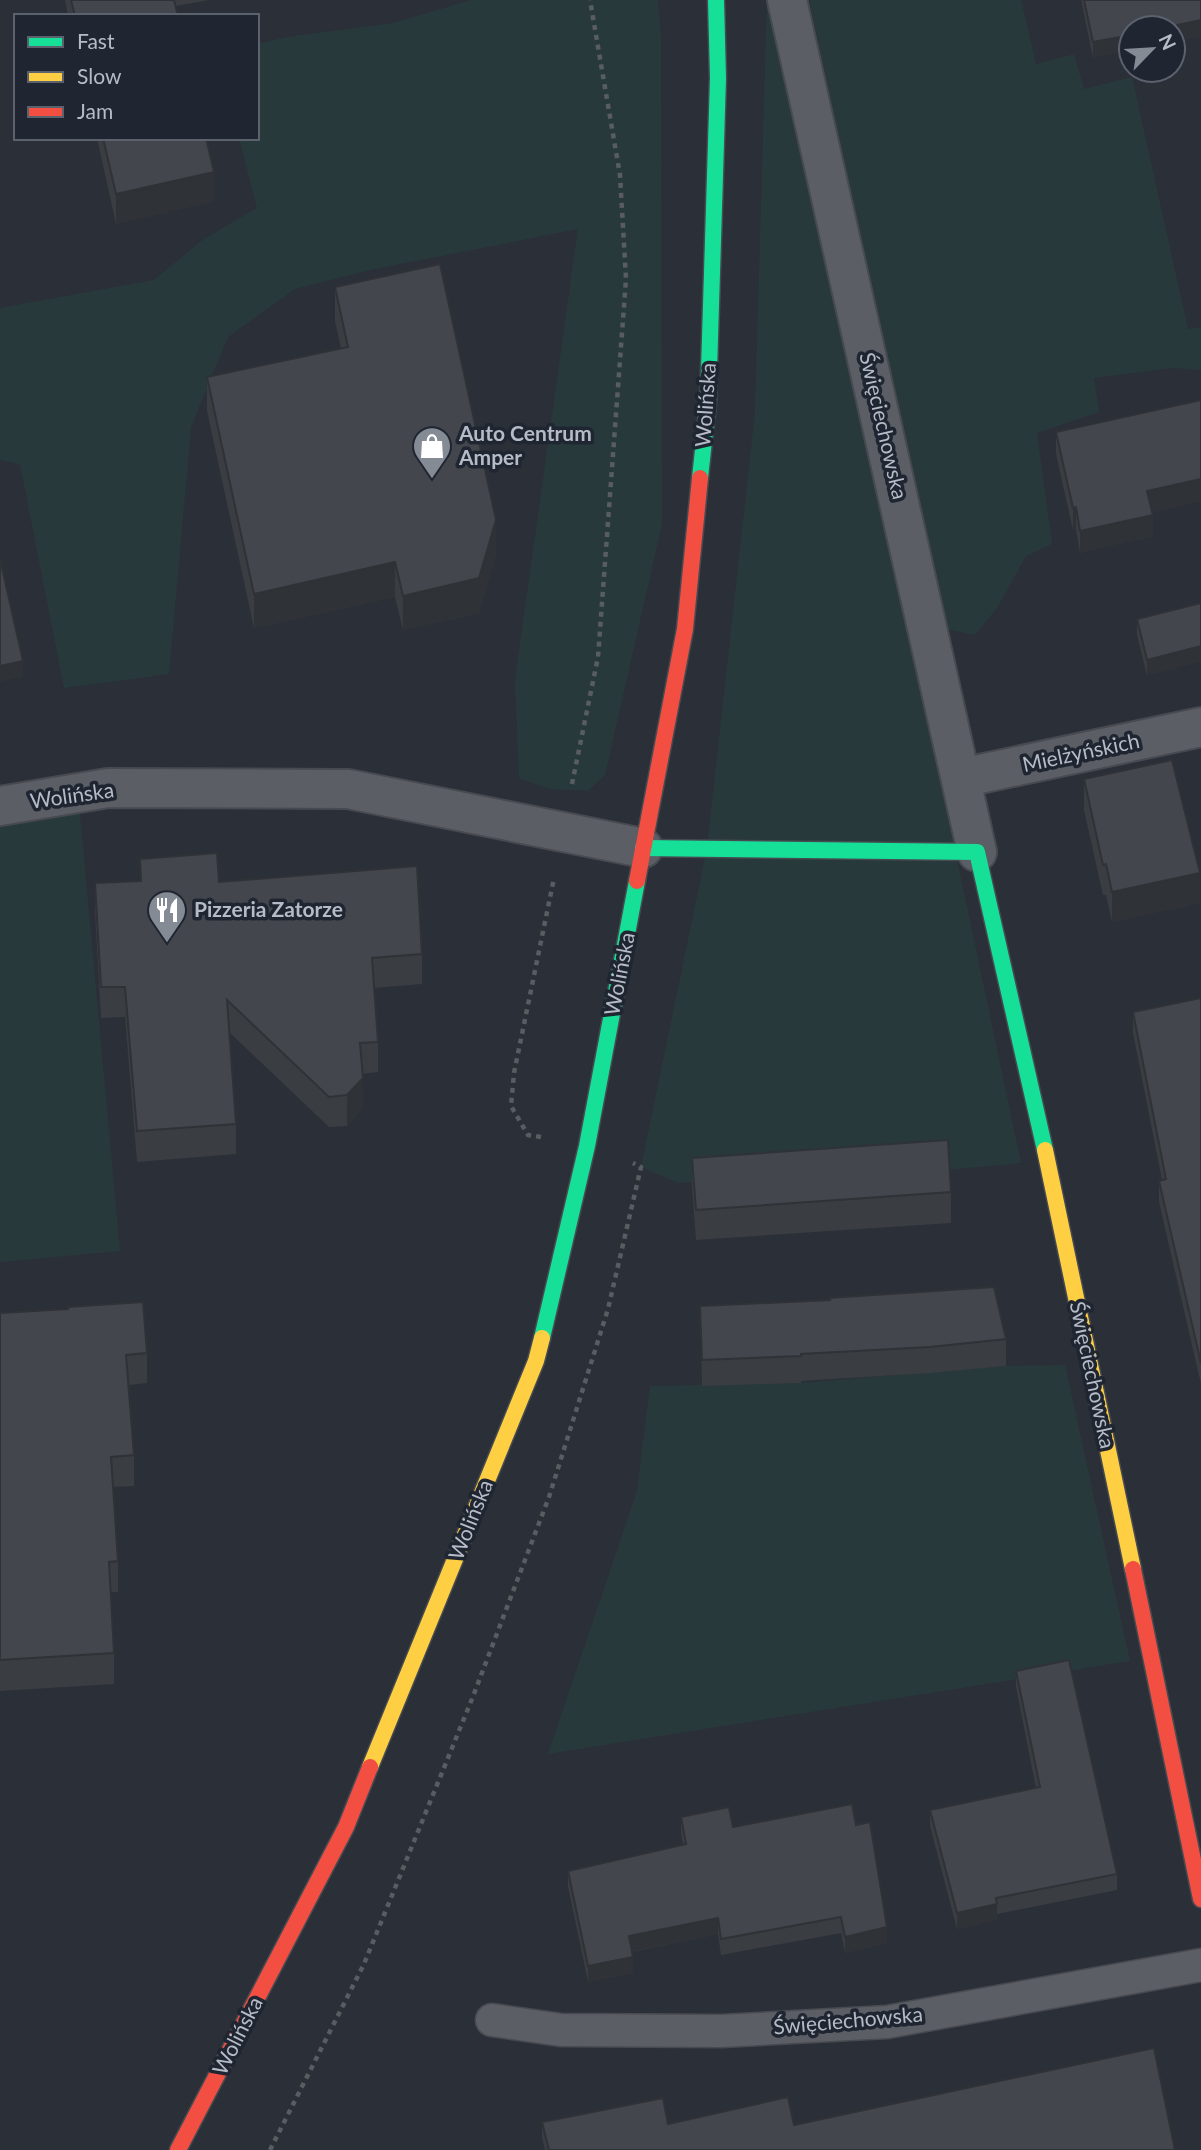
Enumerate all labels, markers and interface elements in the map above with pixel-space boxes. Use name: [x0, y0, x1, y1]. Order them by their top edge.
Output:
legend: [14, 14, 259, 140]
north arrow: [1117, 14, 1187, 84]
text: Fast: [77, 28, 115, 53]
text: N: [1154, 30, 1181, 53]
text: Slow: [77, 63, 122, 88]
text: Jam: [77, 98, 113, 123]
street label: Święciechowska: [855, 350, 914, 502]
street label: Wolińska: [689, 362, 720, 448]
place label: Auto Centrum Amper: [458, 420, 592, 469]
shop icon: Auto Centrum Amper: [411, 425, 453, 480]
street label: Mielżyńskich: [1020, 727, 1141, 776]
street label: Wolińska: [28, 776, 115, 813]
restaurant icon: Pizzeria Zatorze: [146, 889, 188, 944]
place label: Pizzeria Zatorze: [194, 896, 343, 921]
street label: Wolińska: [598, 930, 639, 1018]
street label: Święciechowska: [1066, 1299, 1121, 1451]
street label: Wolińska: [442, 1476, 497, 1563]
street label: Wolińska: [206, 1992, 267, 2079]
street label: Święciechowska: [772, 2001, 924, 2038]

